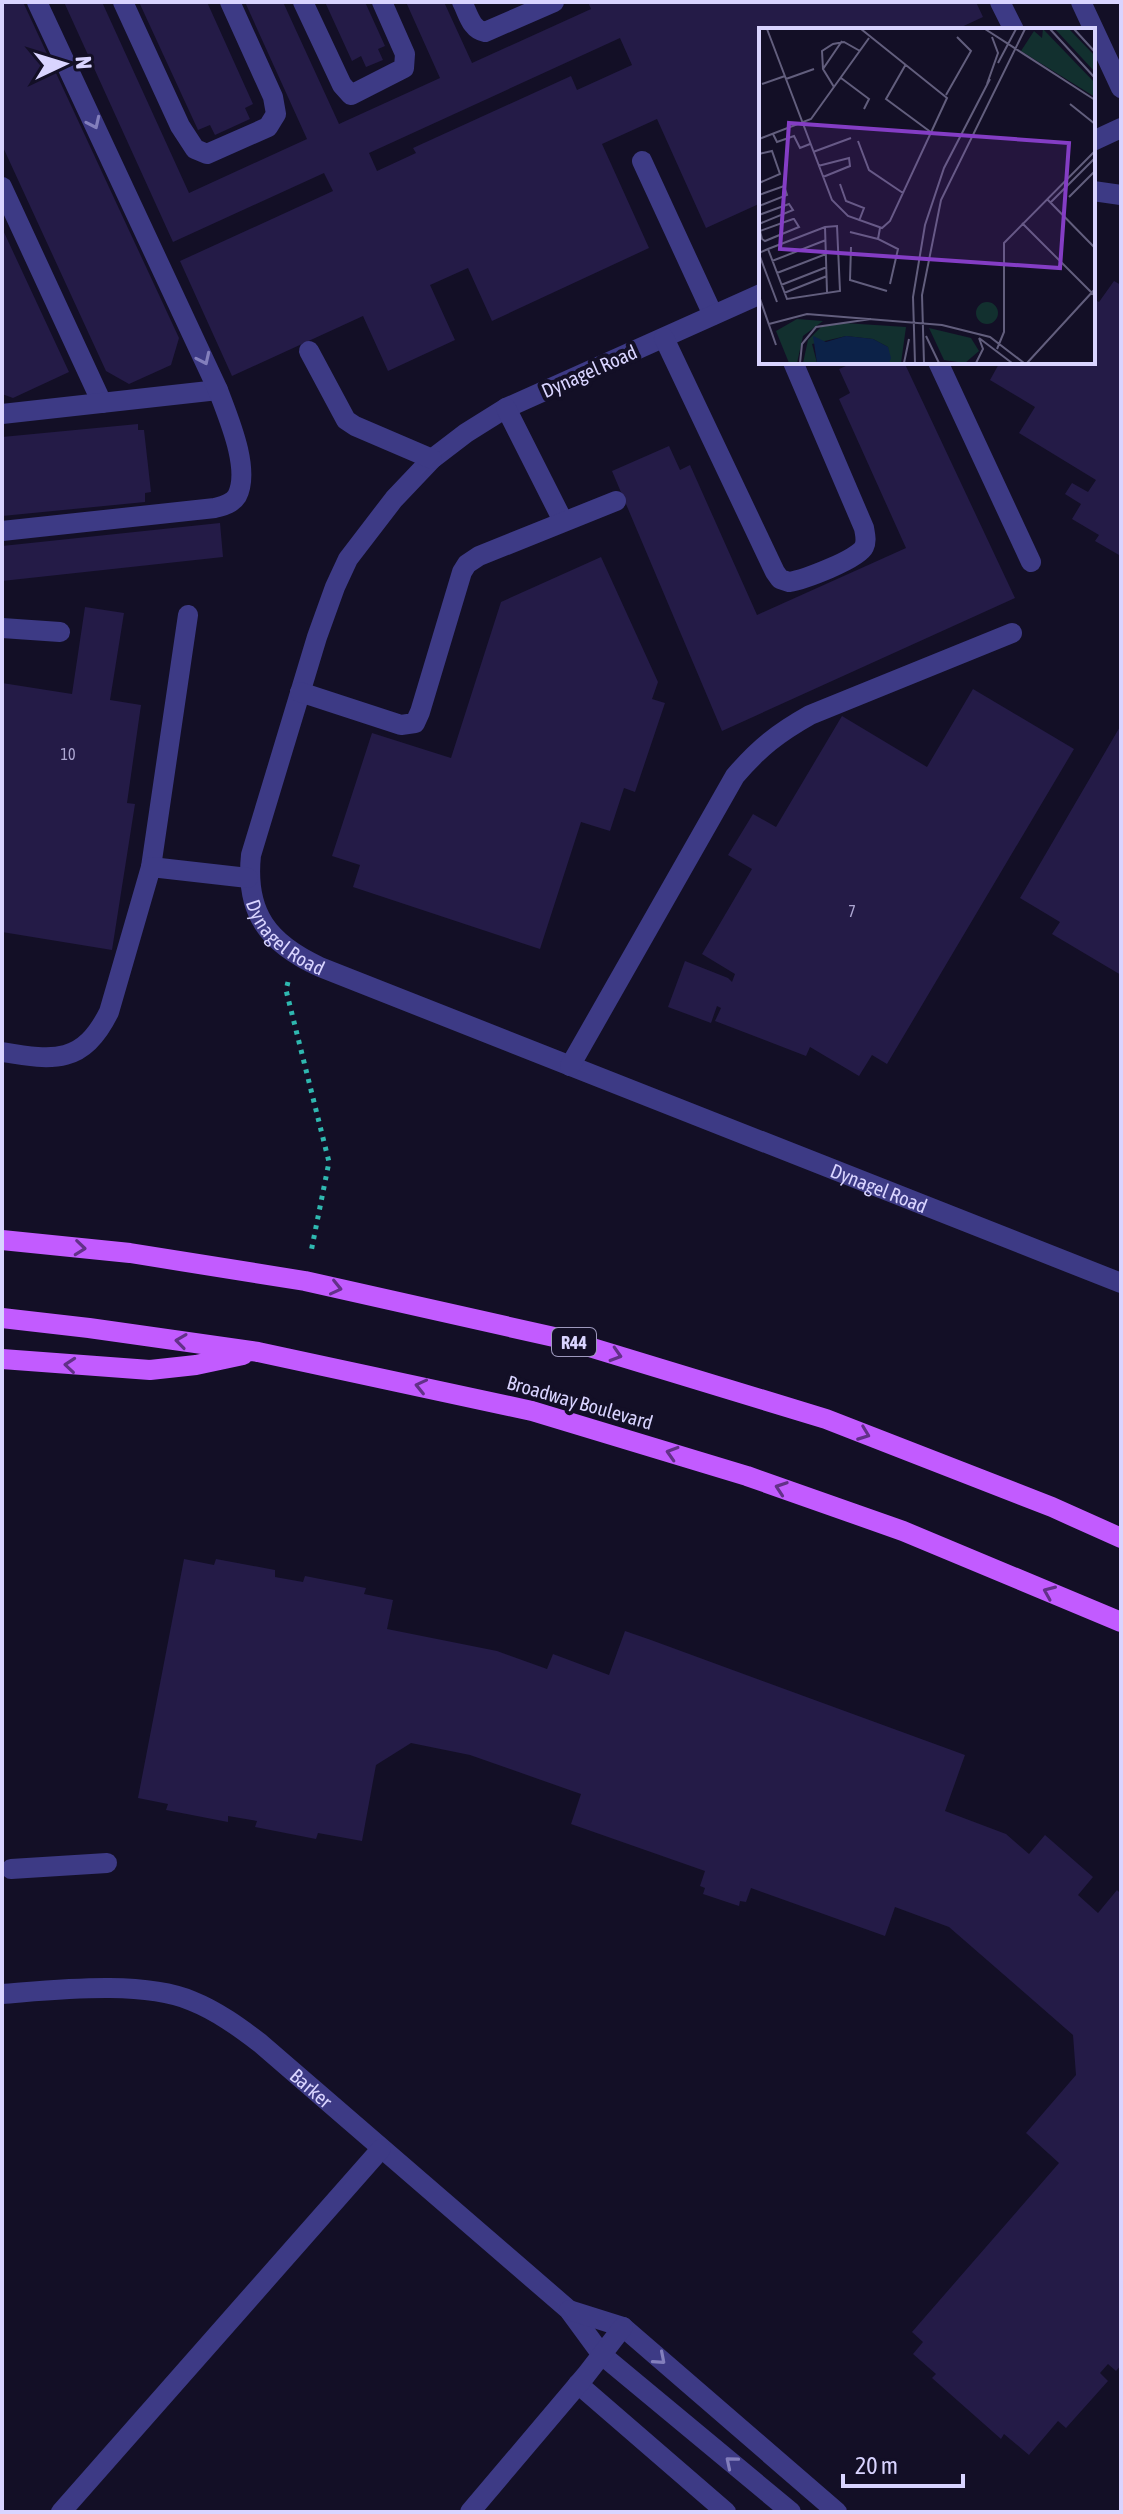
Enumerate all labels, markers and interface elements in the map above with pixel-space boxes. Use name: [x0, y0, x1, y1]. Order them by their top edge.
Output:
north arrow: [24, 24, 104, 104]
inset map: [759, 28, 1095, 364]
text: N: [71, 55, 97, 70]
one-way arrow: [84, 115, 100, 130]
street label: Dynagel Road: [538, 340, 640, 402]
one-way arrow: [194, 351, 210, 365]
house number: 10: [60, 745, 76, 763]
street label: Dynagel Road: [242, 896, 328, 979]
house number: 7: [848, 902, 856, 920]
street label: Dynagel Road: [827, 1158, 931, 1217]
one-way arrow: [74, 1239, 87, 1256]
one-way arrow: [329, 1279, 343, 1296]
road number: R44: [552, 1328, 596, 1356]
one-way arrow: [174, 1333, 188, 1350]
one-way arrow: [609, 1346, 623, 1362]
one-way arrow: [63, 1357, 76, 1374]
street label: Broadway Boulevard: [504, 1370, 656, 1434]
one-way arrow: [415, 1378, 429, 1395]
one-way arrow: [856, 1424, 870, 1441]
one-way arrow: [666, 1446, 680, 1462]
one-way arrow: [774, 1481, 788, 1497]
one-way arrow: [1043, 1585, 1057, 1601]
street label: Barker: [286, 2063, 338, 2113]
one-way arrow: [651, 2349, 666, 2363]
scale bar: [843, 2438, 963, 2488]
text: 20 m: [855, 2452, 898, 2479]
one-way arrow: [725, 2457, 740, 2472]

